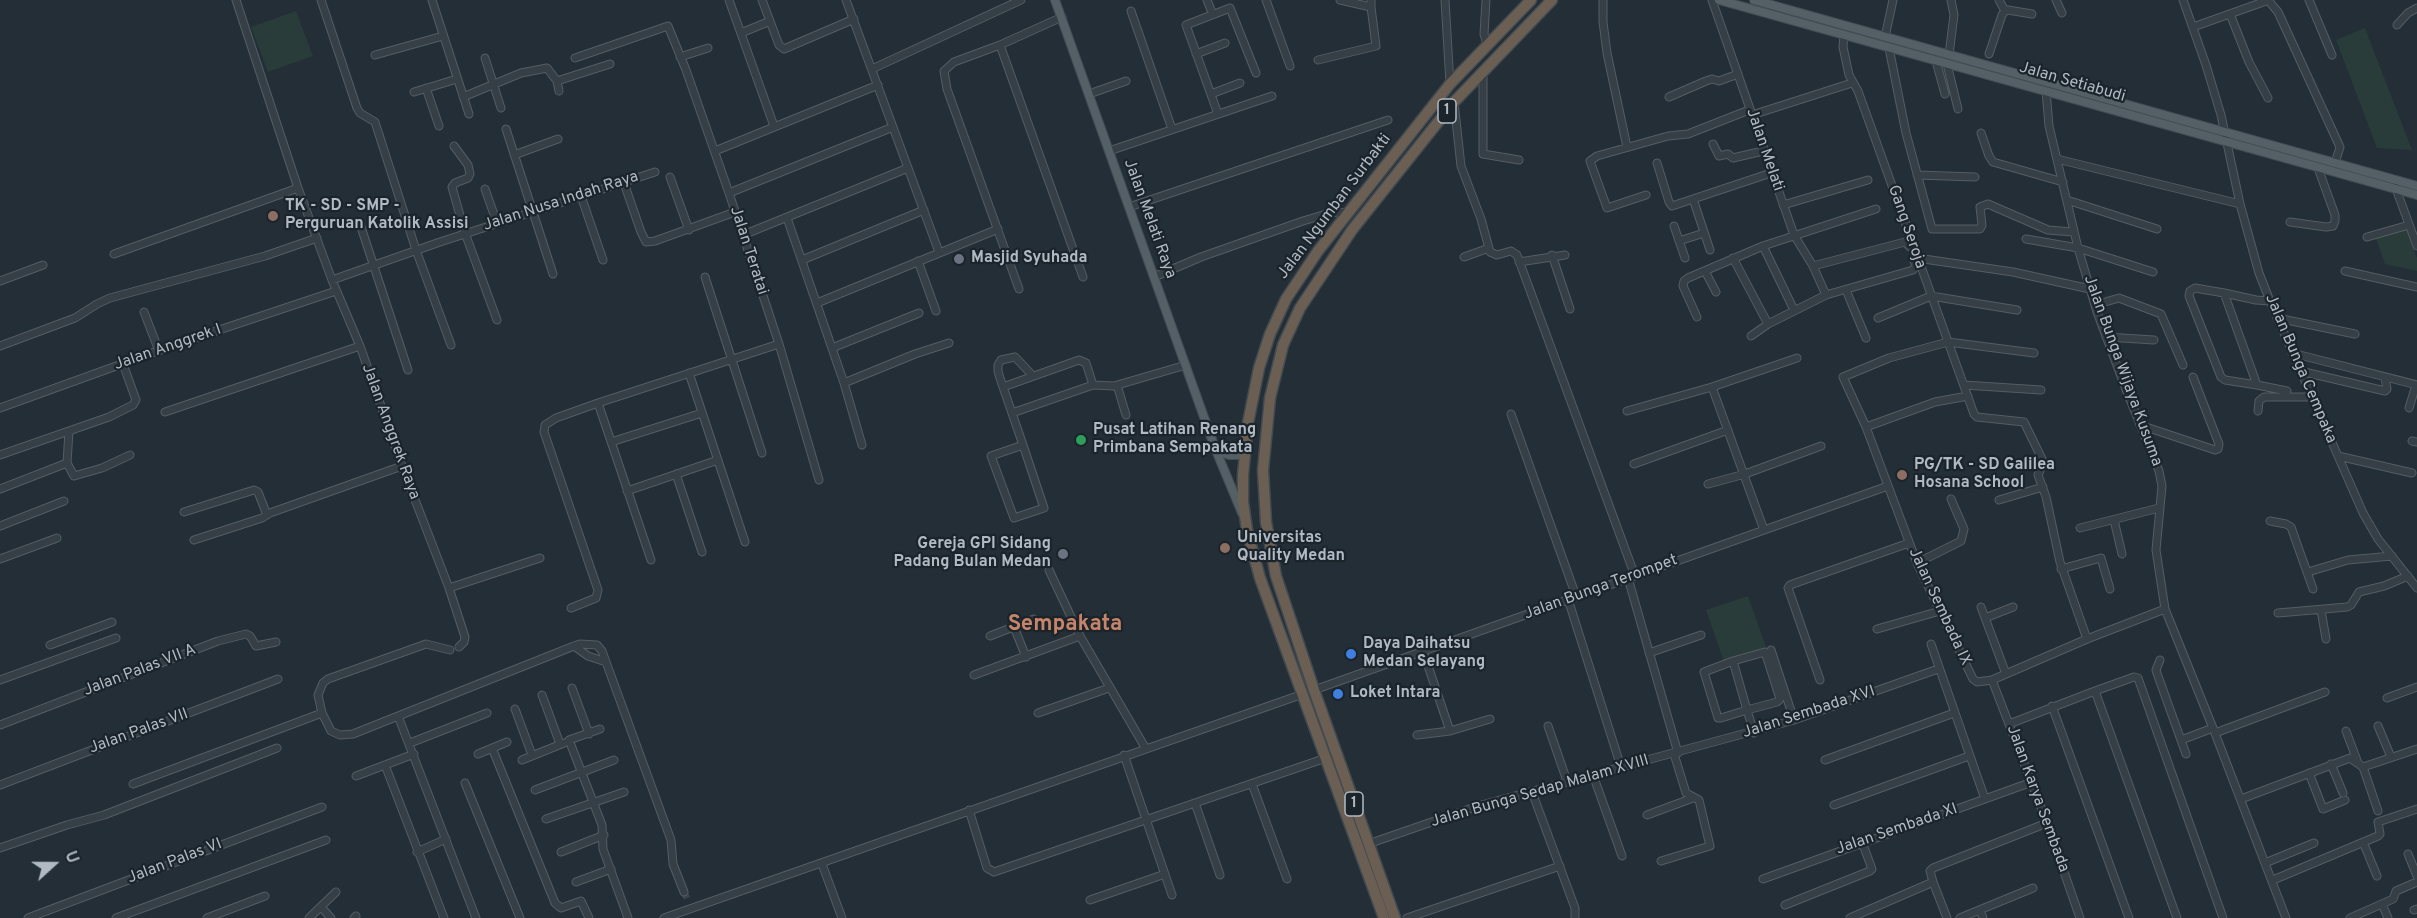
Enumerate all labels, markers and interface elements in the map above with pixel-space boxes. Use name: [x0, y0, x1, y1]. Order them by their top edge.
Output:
street label: Jalan Setiabudi: [2017, 59, 2127, 107]
road number: 1: [1438, 99, 1456, 123]
street label: Jalan Melati: [1741, 106, 1787, 194]
street label: Jalan Ngumban Surbakti: [1274, 131, 1396, 283]
street label: Jalan Melati Raya: [1119, 157, 1179, 281]
street label: Jalan Nusa Indah Raya: [481, 168, 641, 236]
street label: Gang Seroja: [1883, 183, 1929, 271]
place label: TK - SD - SMP - Perguruan Katolik Assisi: [285, 197, 469, 235]
street label: Jalan Teratai: [725, 204, 771, 298]
marker: TK - SD - SMP - Perguruan Katolik Assisi: [266, 209, 280, 223]
place label: Masjid Syuhada: [971, 249, 1087, 269]
marker: Masjid Syuhada: [952, 252, 966, 266]
street label: Jalan Bunga Wijaya Kusuma: [2078, 273, 2166, 469]
street label: Jalan Bunga Cempaka: [2260, 292, 2340, 446]
street label: Jalan Anggrek I: [112, 321, 224, 375]
street label: Jalan Anggrek Raya: [357, 362, 423, 502]
place label: Pusat Latihan Renang Primbana Sempakata: [1093, 421, 1256, 459]
marker: Pusat Latihan Renang Primbana Sempakata: [1074, 433, 1088, 447]
place label: PG/TK - SD Galilea Hosana School: [1914, 456, 2055, 494]
marker: PG/TK - SD Galilea Hosana School: [1895, 468, 1909, 482]
place label: Universitas Quality Medan: [1237, 529, 1345, 567]
place label: Gereja GPI Sidang Padang Bulan Medan: [894, 535, 1051, 573]
marker: Universitas Quality Medan: [1218, 541, 1232, 555]
street label: Jalan Sembada IX: [1903, 545, 1975, 669]
marker: Gereja GPI Sidang Padang Bulan Medan: [1056, 547, 1070, 561]
street label: Jalan Bunga Terompet: [1522, 551, 1680, 625]
district label: Sempakata: [1008, 613, 1122, 639]
place label: Daya Daihatsu Medan Selayang: [1363, 635, 1485, 673]
street label: Jalan Palas VII A: [81, 641, 199, 701]
marker: Daya Daihatsu Medan Selayang: [1344, 647, 1358, 661]
street label: Jalan Sembada XVI: [1740, 683, 1878, 743]
place label: Loket Intara: [1350, 684, 1440, 704]
marker: Loket Intara: [1331, 687, 1345, 701]
street label: Jalan Palas VII: [87, 705, 191, 759]
street label: Jalan Karya Sembada: [2001, 723, 2073, 875]
street label: Jalan Bunga Sedap Malam XVIII: [1429, 752, 1651, 832]
road number: 1: [1345, 792, 1363, 816]
street label: Jalan Sembada XI: [1834, 800, 1960, 860]
north arrow: [24, 834, 84, 894]
street label: Jalan Palas VI: [125, 835, 225, 889]
text: U: [59, 849, 82, 866]

